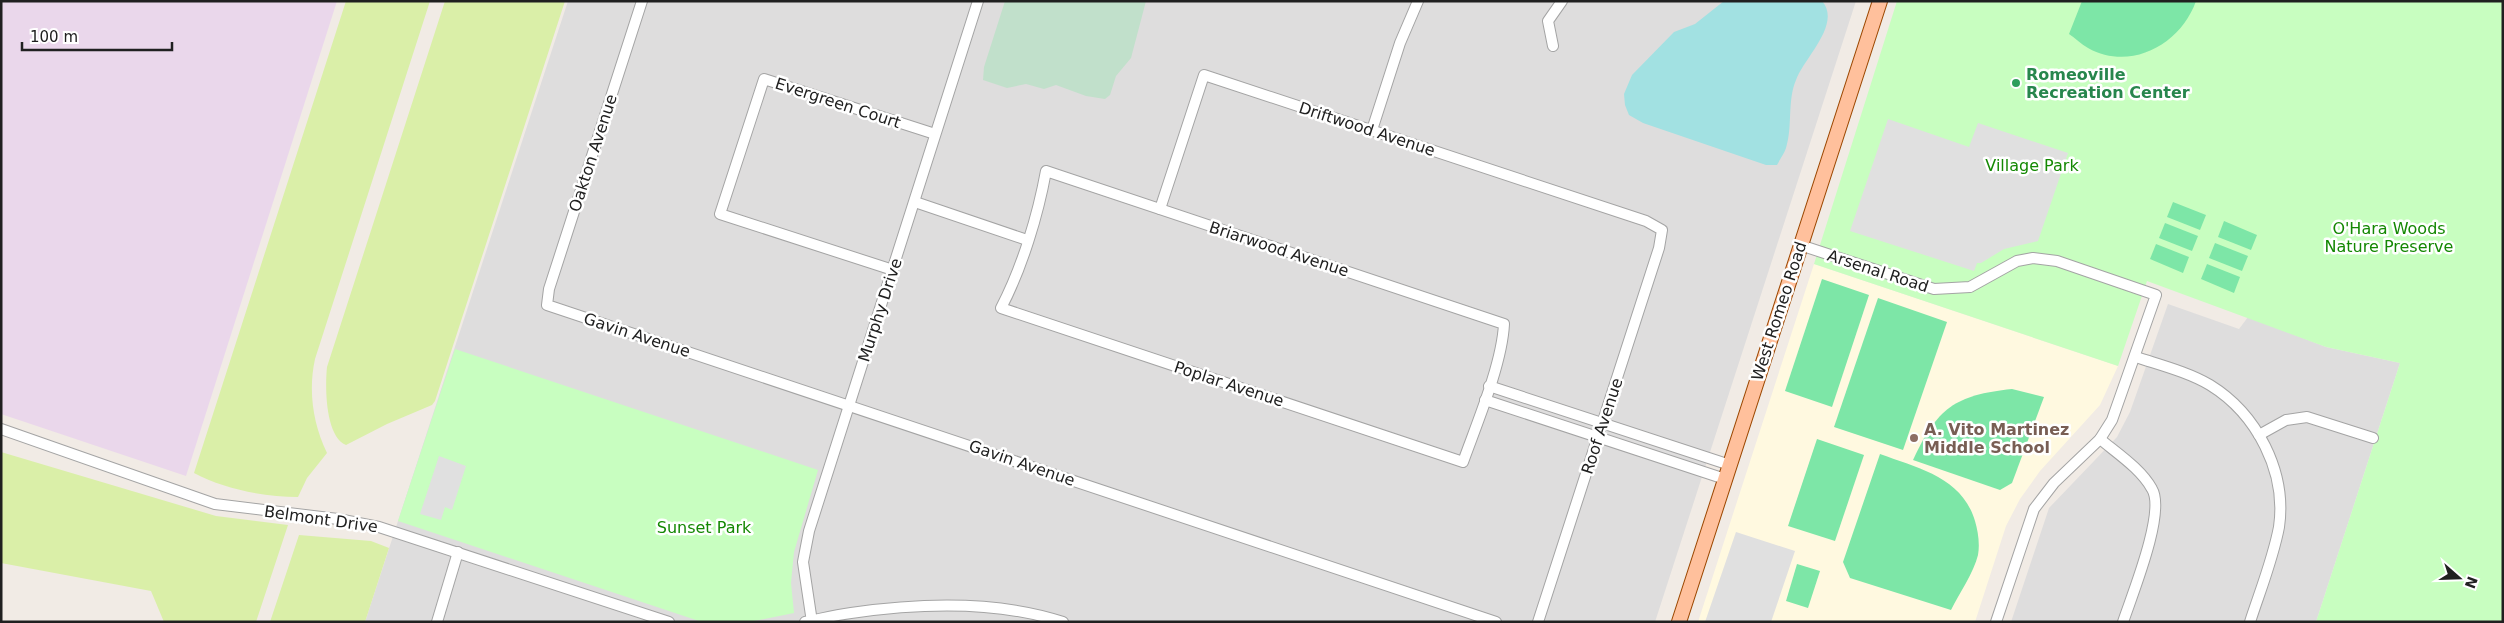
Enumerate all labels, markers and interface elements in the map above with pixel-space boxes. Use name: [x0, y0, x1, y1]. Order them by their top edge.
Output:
scale bar: [22, 20, 172, 52]
text: 100 m: [30, 28, 78, 46]
place label: Romeoville Recreation Center: [2026, 65, 2190, 102]
street label: Evergreen Court: [773, 74, 903, 132]
marker: Romeoville Recreation Center: [2010, 77, 2022, 89]
street label: Oakton Avenue: [565, 92, 621, 214]
street label: Driftwood Avenue: [1296, 98, 1438, 160]
park label: Village Park: [1985, 156, 2079, 175]
street label: Briarwood Avenue: [1207, 217, 1351, 281]
park label: O'Hara Woods Nature Preserve: [2325, 219, 2453, 256]
street label: West Romeo Road: [1748, 239, 1810, 383]
street label: Arsenal Road: [1825, 246, 1931, 296]
street label: Murphy Drive: [854, 256, 906, 364]
street label: Gavin Avenue: [581, 309, 693, 361]
street label: Poplar Avenue: [1172, 357, 1286, 411]
street label: Roof Avenue: [1577, 375, 1627, 477]
place label: A. Vito Martinez Middle School: [1924, 420, 2069, 457]
marker: A. Vito Martinez Middle School: [1908, 432, 1920, 444]
street label: Gavin Avenue: [967, 436, 1077, 490]
street label: Belmont Drive: [263, 502, 379, 536]
park label: Sunset Park: [657, 518, 752, 537]
north arrow: [2434, 553, 2484, 603]
text: N: [2462, 574, 2481, 591]

